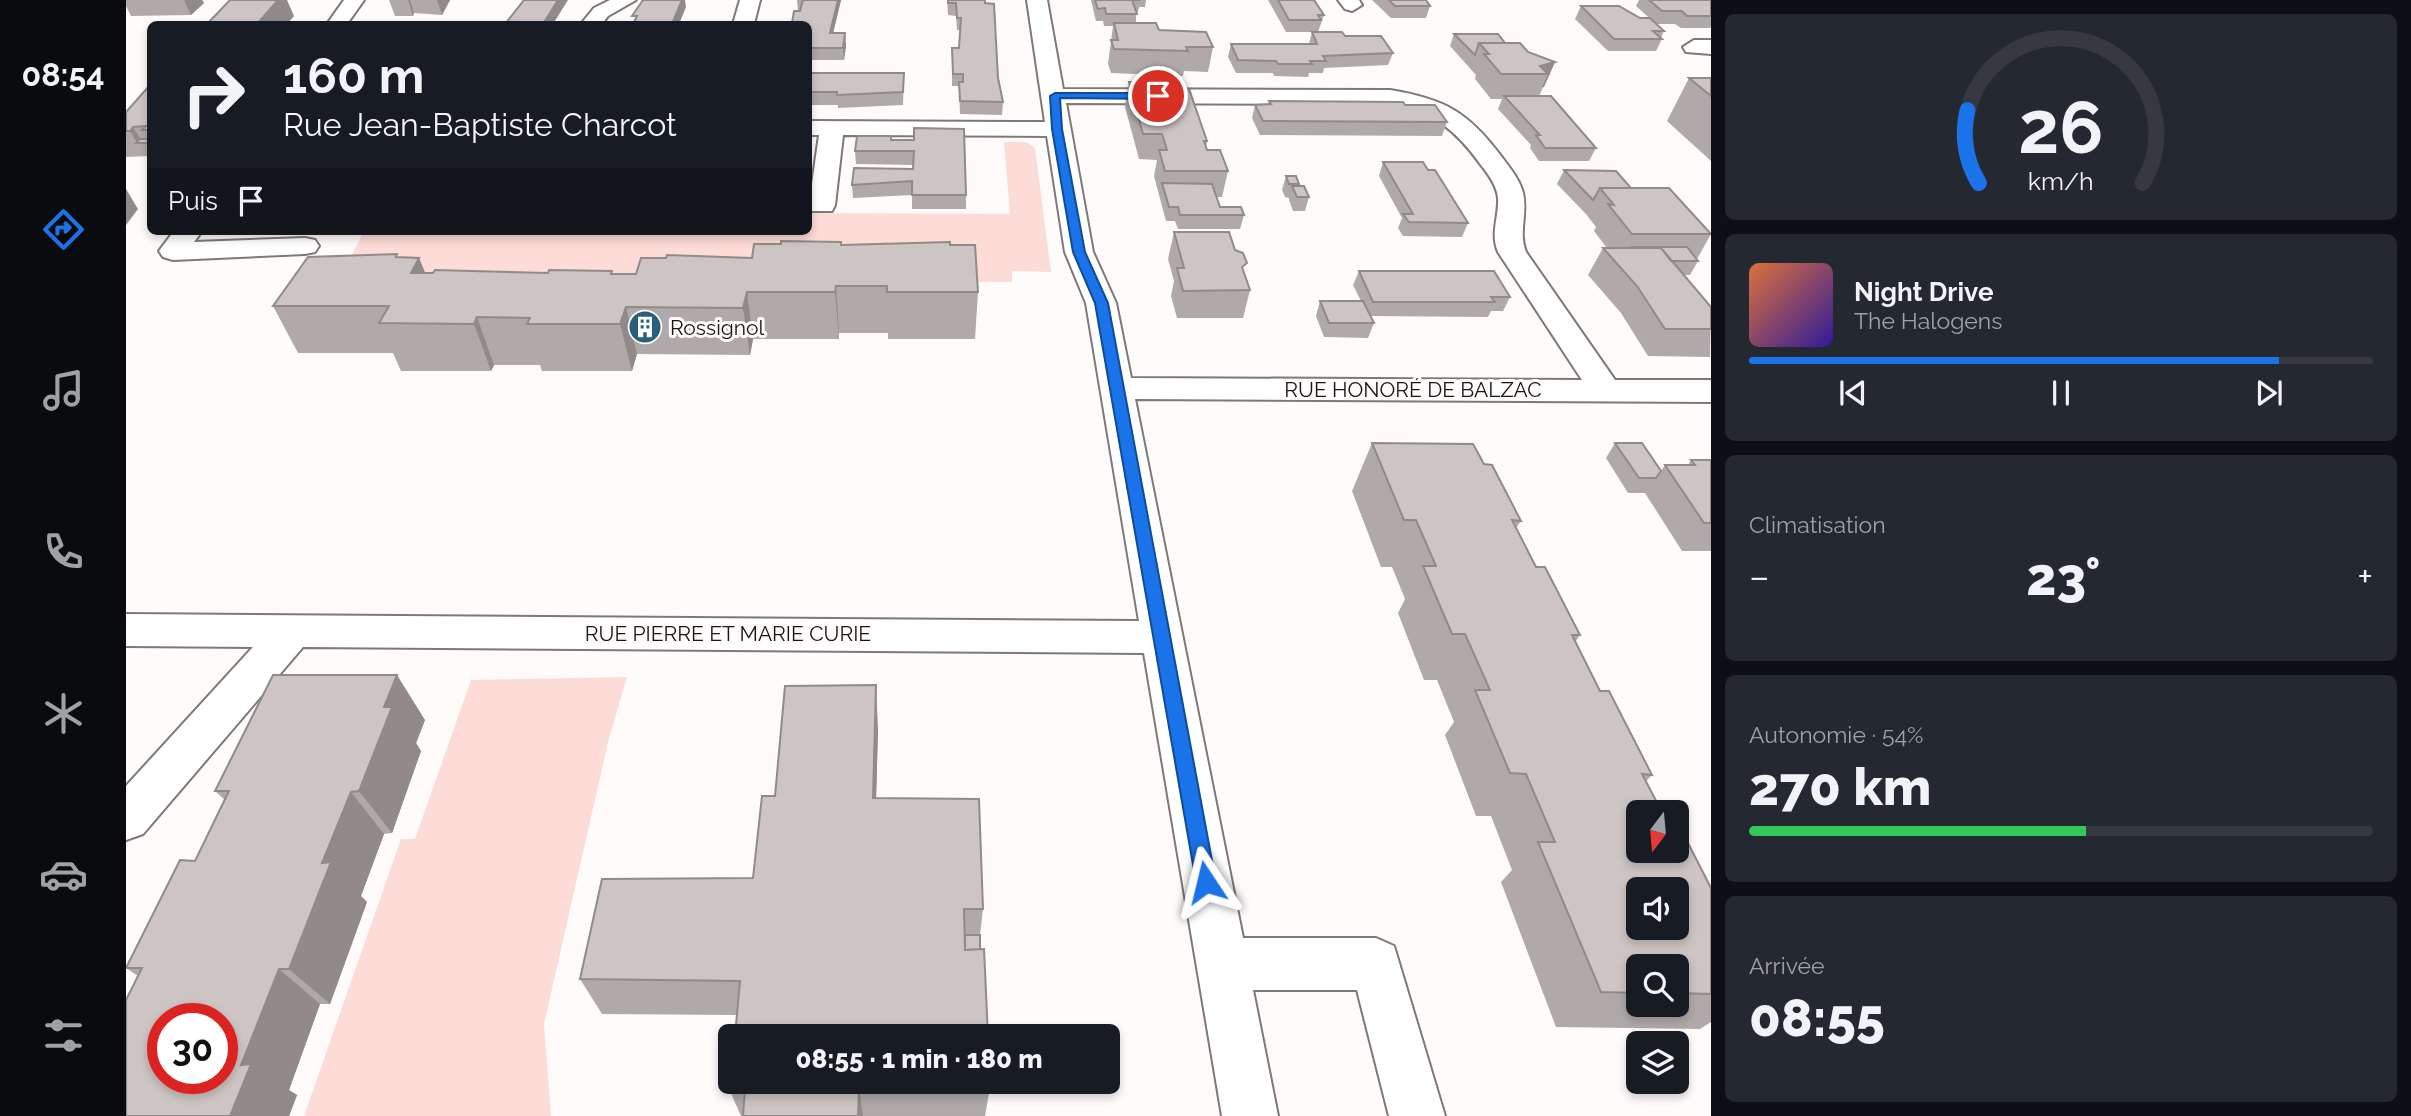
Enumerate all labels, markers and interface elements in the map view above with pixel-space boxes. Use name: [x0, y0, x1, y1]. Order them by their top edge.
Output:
text: 160 m: [283, 47, 424, 104]
icon: right: [168, 49, 259, 140]
text: 08:54: [22, 56, 104, 93]
pin: [1128, 66, 1188, 126]
icon: arrive: [1139, 77, 1177, 115]
text: 26: [2018, 86, 2104, 171]
text: Rue Jean-Baptiste Charcot: [283, 106, 677, 143]
text: km/h: [2028, 166, 2094, 196]
icon: arrive: [232, 182, 270, 220]
text: Puis: [168, 186, 218, 216]
icon: directions: [39, 205, 88, 254]
text: Night Drive: [1854, 277, 1993, 307]
text: The Halogens: [1854, 307, 2002, 334]
building icon: Rossignol: [626, 308, 664, 346]
place label: Rossignol: [670, 315, 764, 340]
icon: music: [39, 366, 88, 415]
icon: previous: [1834, 374, 1872, 412]
icon: pause: [2042, 374, 2080, 412]
icon: next: [2250, 374, 2288, 412]
street label: RUE HONORÉ DE BALZAC: [1284, 377, 1542, 402]
text: Climatisation: [1749, 511, 1886, 538]
icon: phone: [39, 527, 88, 576]
text: 23°: [2026, 546, 2100, 607]
text: −: [1749, 554, 1769, 599]
text: +: [2357, 554, 2373, 599]
street label: RUE PIERRE ET MARIE CURIE: [585, 621, 871, 646]
icon: climate: [39, 689, 88, 738]
text: Autonomie · 54%: [1749, 721, 1923, 748]
text: 270 km: [1749, 756, 1931, 817]
north arrow: [1626, 800, 1689, 863]
map controls: [1626, 800, 1689, 1094]
position arrow: [1169, 845, 1243, 919]
icon: car: [39, 850, 88, 899]
button: sound: [1626, 877, 1689, 940]
text: Arrivée: [1749, 952, 1825, 979]
button: search: [1626, 954, 1689, 1017]
text: 08:55: [1749, 987, 1885, 1048]
speed limit sign: 30: [147, 1003, 238, 1094]
icon: filters: [39, 1011, 88, 1060]
button: layers: [1626, 1031, 1689, 1094]
text: 08:55 · 1 min · 180 m: [796, 1044, 1042, 1074]

